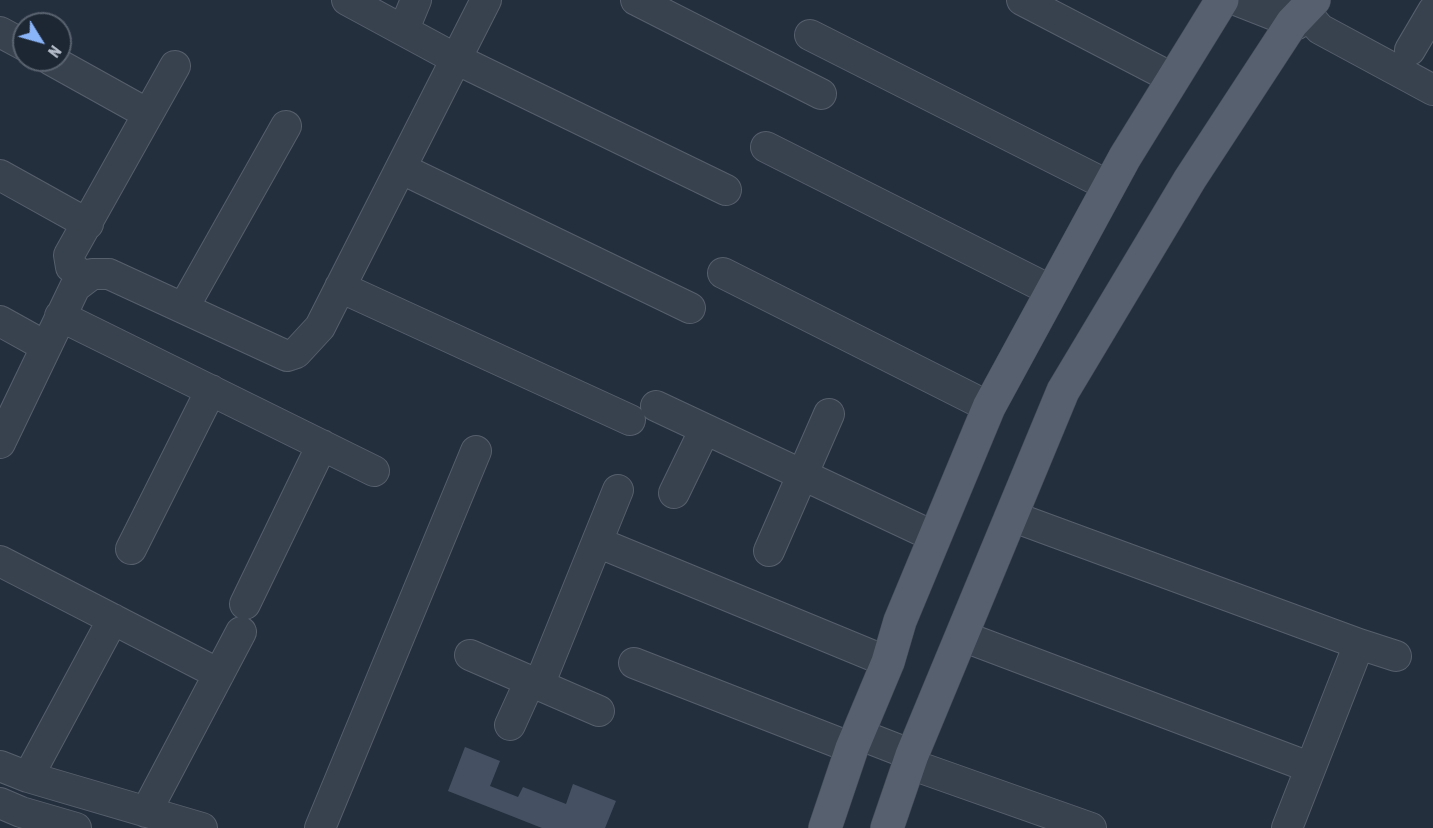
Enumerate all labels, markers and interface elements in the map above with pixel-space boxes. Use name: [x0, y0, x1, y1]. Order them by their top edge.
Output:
north arrow: [12, 12, 72, 72]
text: N: [45, 42, 65, 61]

